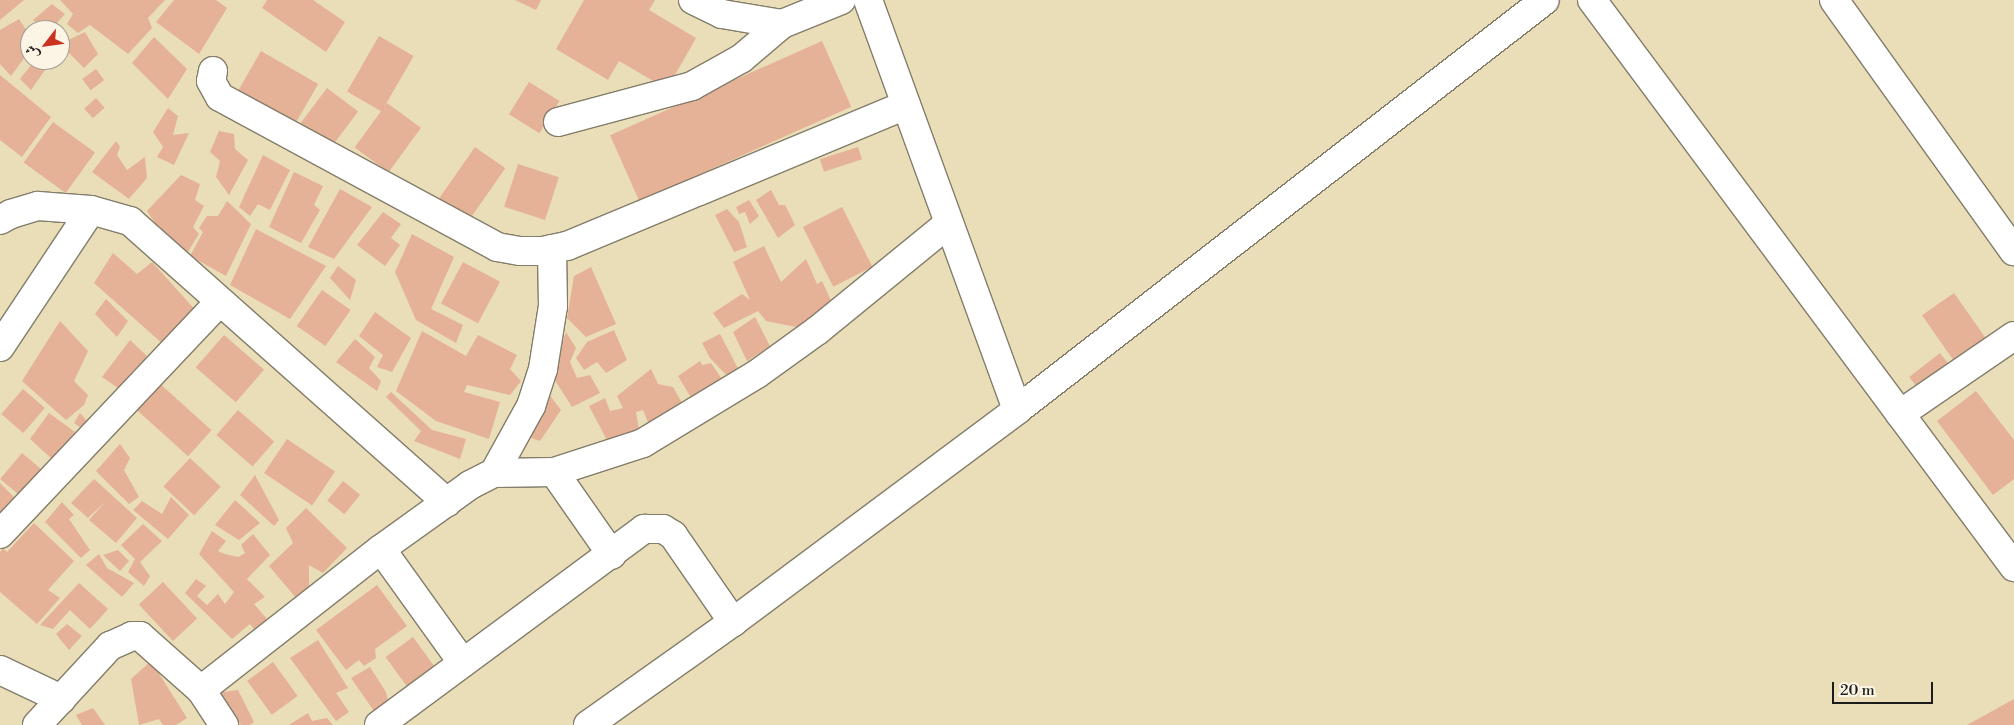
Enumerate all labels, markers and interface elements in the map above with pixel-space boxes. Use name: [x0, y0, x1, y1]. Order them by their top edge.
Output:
north arrow: [20, 20, 70, 70]
text: ش: [22, 41, 44, 63]
scale bar: [1834, 672, 1935, 704]
text: 20 m: [1840, 681, 1875, 700]

